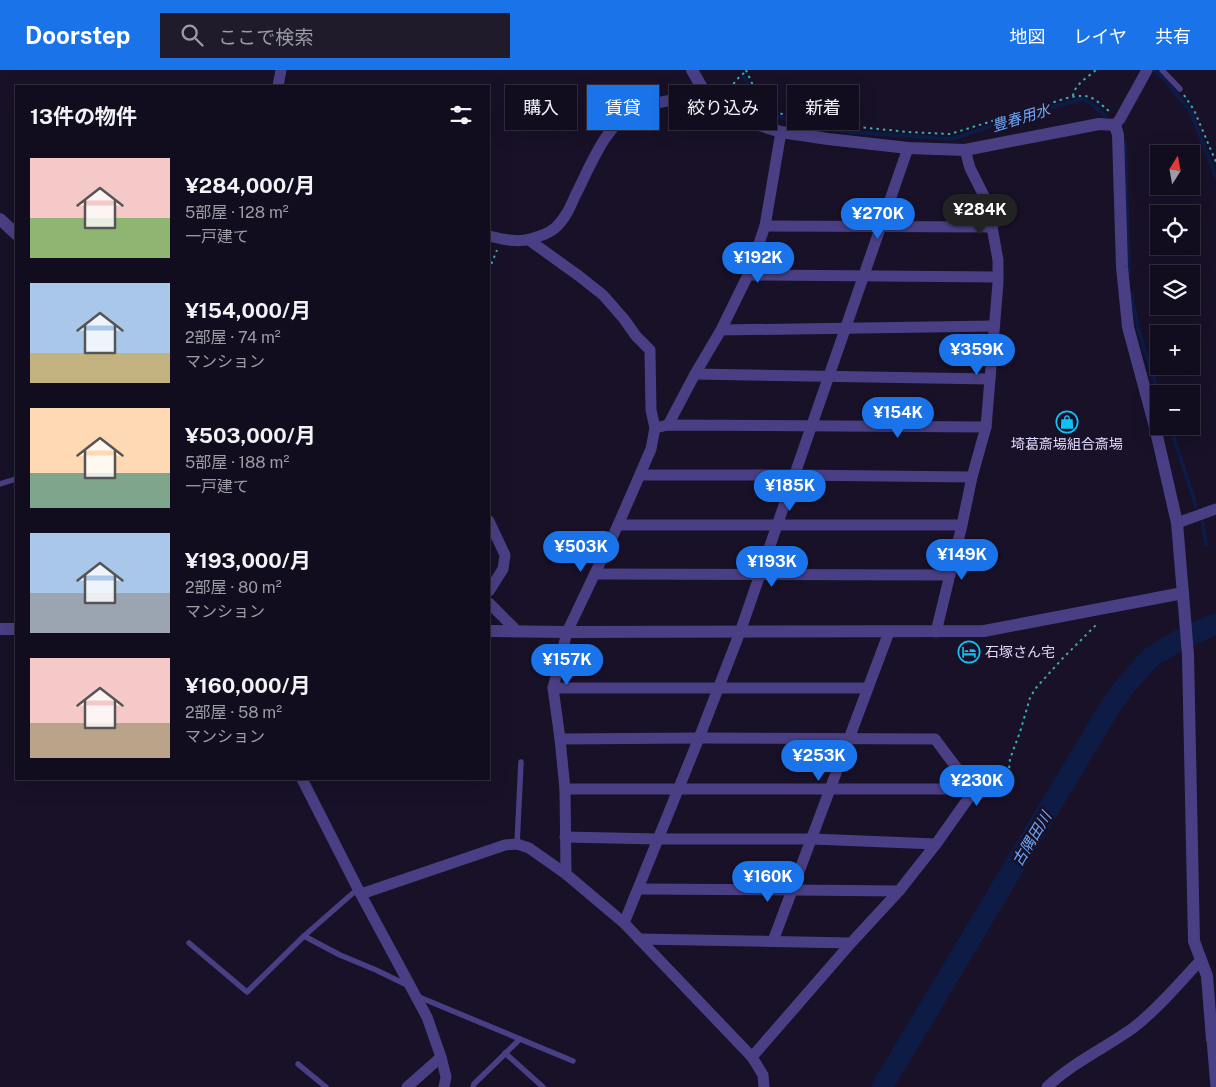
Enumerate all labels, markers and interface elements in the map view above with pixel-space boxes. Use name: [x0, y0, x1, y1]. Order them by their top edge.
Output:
search box: [160, 13, 510, 58]
text: Doorstep: [25, 21, 130, 49]
icon: search: [178, 21, 206, 49]
text: ここで検索: [218, 26, 313, 48]
text: 地図: [1010, 26, 1046, 47]
text: レイヤ: [1074, 26, 1127, 47]
text: 共有: [1155, 26, 1191, 47]
chip: 購入: [505, 85, 577, 130]
chip: 賃貸: [587, 85, 659, 130]
chip: 絞り込み: [669, 85, 777, 130]
chip: 新着: [787, 85, 859, 130]
water label: 豊春用水: [990, 100, 1054, 134]
icon: filters: [447, 101, 475, 129]
text: 13件の物件: [30, 104, 137, 129]
north arrow: [1150, 145, 1200, 195]
map controls: [1150, 145, 1200, 435]
text: ¥284,000/月: [185, 173, 315, 198]
icon: home: [70, 178, 130, 238]
pin: ¥284K: [945, 194, 1015, 236]
pin: ¥270K: [843, 198, 913, 240]
text: ¥284K: [953, 200, 1007, 219]
text: 5部屋 · 128 m²: [185, 203, 289, 222]
text: ¥270K: [852, 204, 904, 223]
button: locate: [1150, 205, 1200, 255]
text: 一戸建て: [185, 227, 249, 246]
pin: ¥192K: [723, 242, 793, 284]
text: ¥192K: [733, 248, 783, 267]
button: layers: [1150, 265, 1200, 315]
text: ¥154,000/月: [185, 298, 311, 323]
icon: home: [70, 303, 130, 363]
button: +: [1150, 325, 1200, 375]
text: 2部屋 · 74 m²: [185, 328, 281, 347]
pin: ¥359K: [942, 334, 1012, 376]
text: ¥359K: [950, 340, 1004, 359]
text: マンション: [185, 352, 265, 371]
button: −: [1150, 385, 1200, 435]
pin: ¥154K: [863, 396, 933, 439]
text: ¥154K: [873, 403, 923, 422]
shop icon: 埼葛斎場組合斎場: [1055, 410, 1079, 434]
text: ¥503,000/月: [185, 423, 316, 448]
icon: home: [70, 428, 130, 488]
place label: 埼葛斎場組合斎場: [1011, 436, 1123, 452]
text: 5部屋 · 188 m²: [185, 453, 289, 472]
pin: ¥185K: [755, 470, 825, 512]
text: ¥185K: [765, 476, 815, 495]
text: 一戸建て: [185, 477, 249, 496]
pin: ¥503K: [546, 530, 616, 573]
text: ¥503K: [554, 537, 608, 556]
pin: ¥149K: [927, 538, 997, 581]
text: ¥149K: [937, 545, 987, 564]
pin: ¥193K: [737, 546, 807, 588]
text: ¥193,000/月: [185, 548, 311, 573]
text: ¥193K: [747, 552, 797, 571]
icon: home: [70, 553, 130, 613]
text: 2部屋 · 80 m²: [185, 578, 282, 597]
text: マンション: [185, 602, 265, 621]
hotel icon: 石塚さん宅: [957, 640, 981, 664]
pin: ¥157K: [532, 644, 602, 686]
place label: 石塚さん宅: [985, 644, 1055, 660]
text: ¥157K: [542, 650, 592, 669]
text: ¥160,000/月: [185, 673, 310, 698]
icon: home: [70, 678, 130, 738]
text: 2部屋 · 58 m²: [185, 703, 282, 722]
text: マンション: [185, 727, 265, 746]
pin: ¥253K: [784, 740, 854, 782]
text: ¥253K: [792, 746, 846, 765]
pin: ¥230K: [942, 764, 1012, 807]
text: ¥230K: [950, 771, 1004, 790]
water label: 古隅田川: [1009, 807, 1055, 869]
pin: ¥160K: [733, 860, 803, 903]
text: ¥160K: [743, 867, 793, 886]

